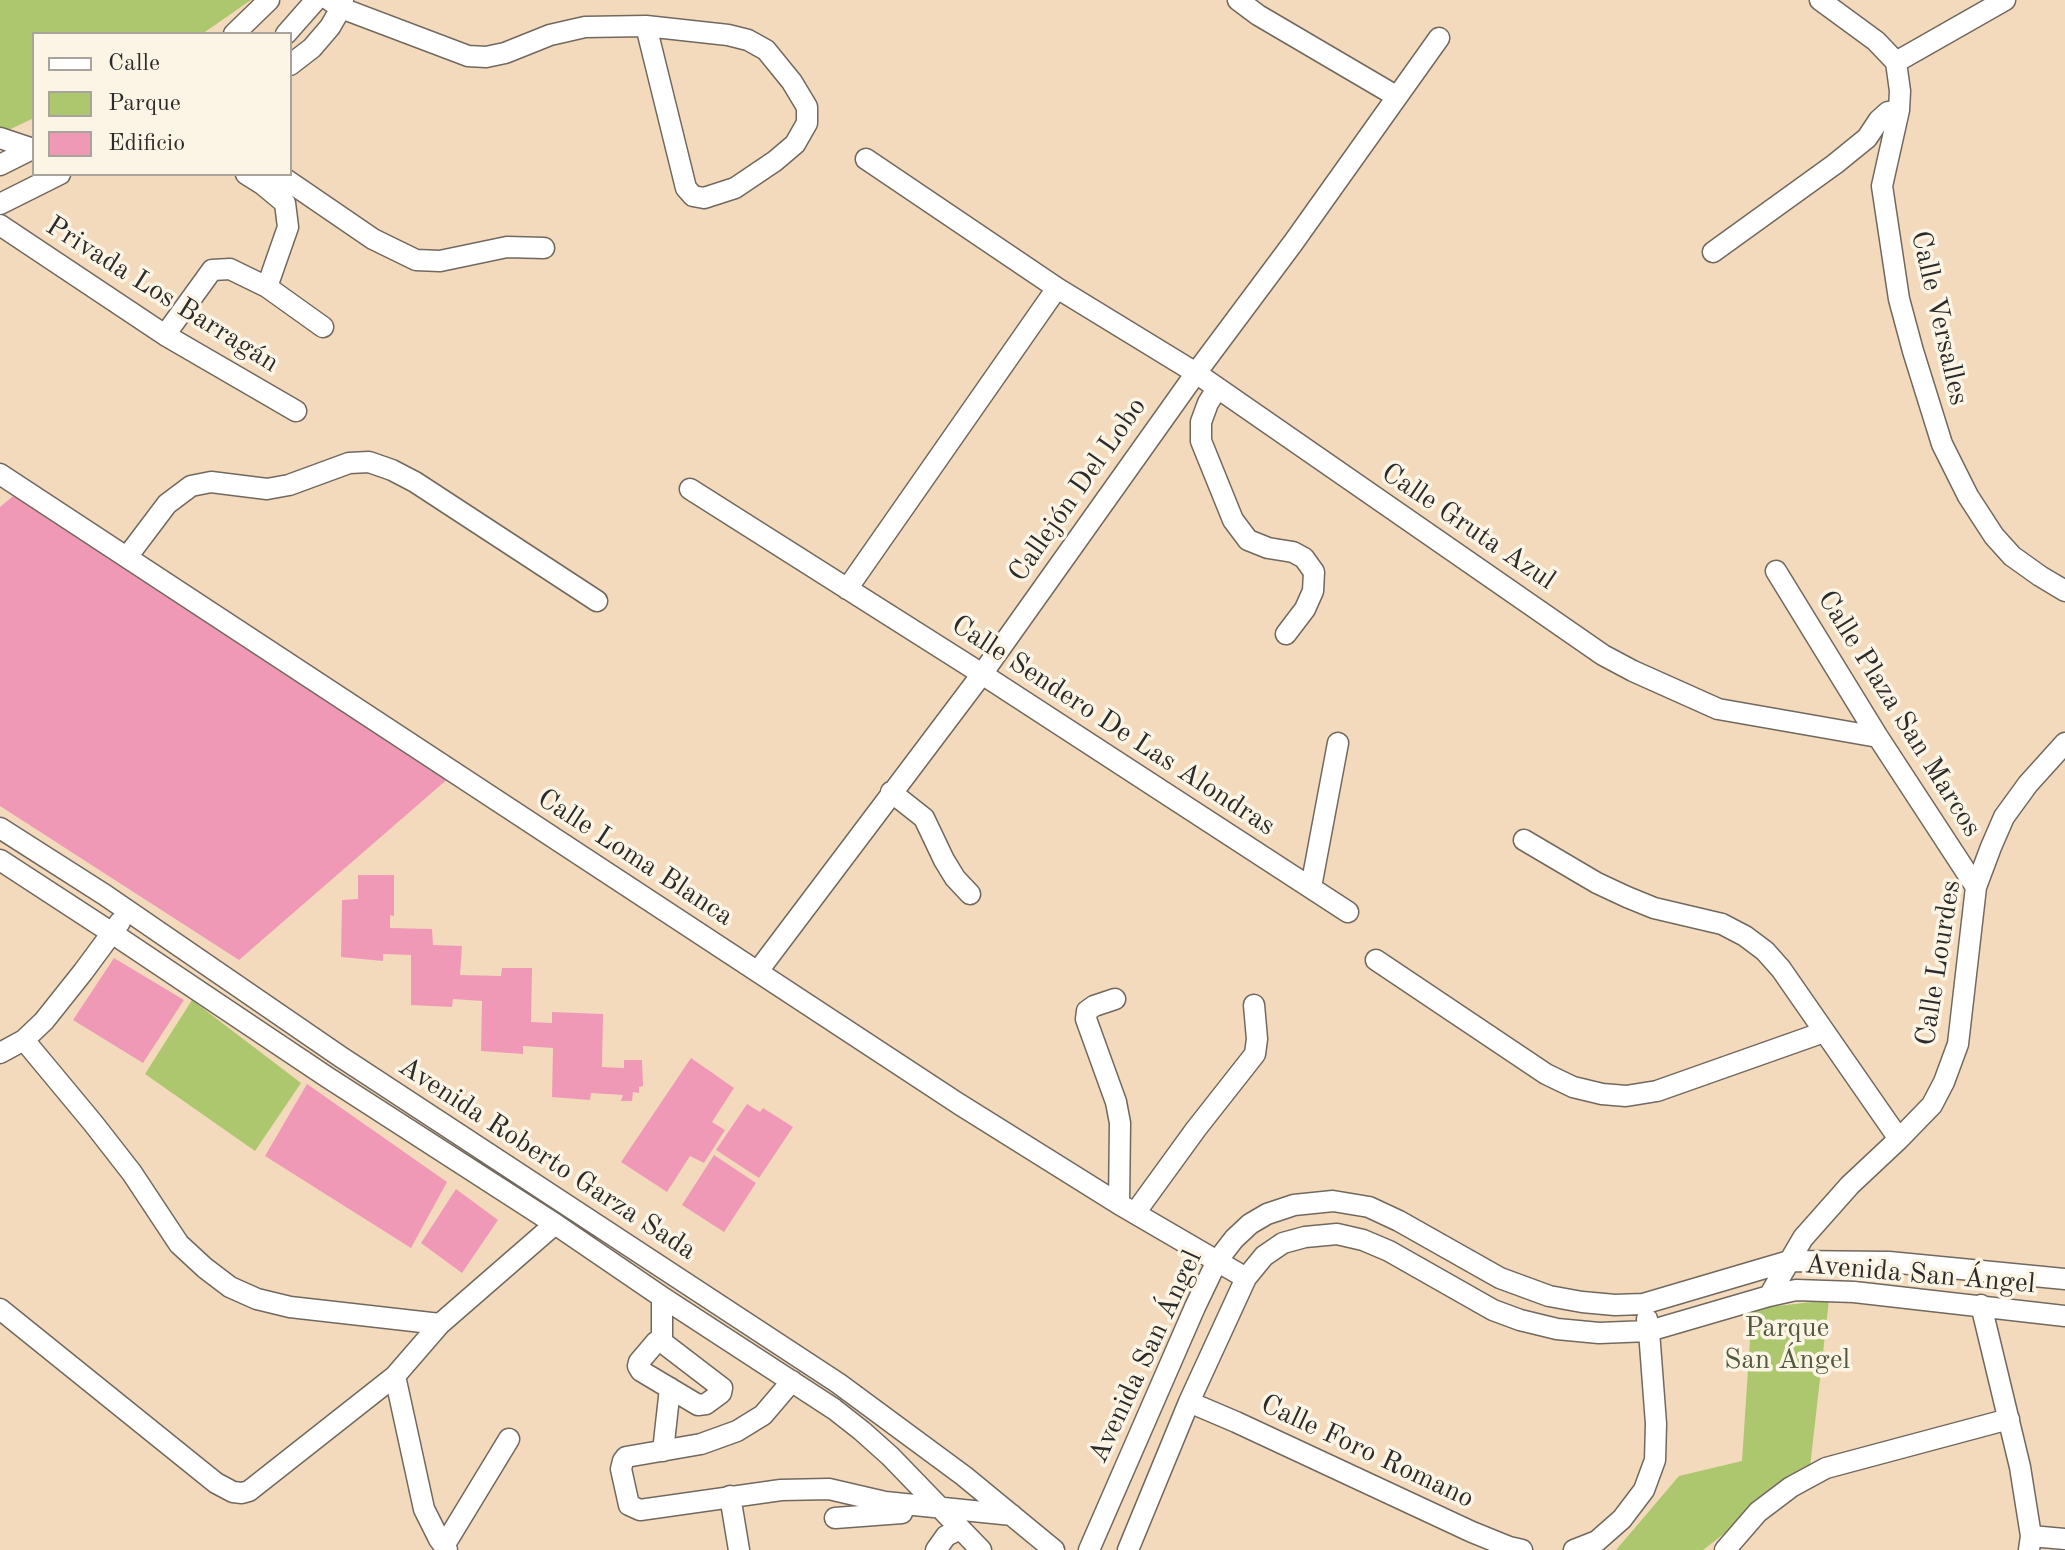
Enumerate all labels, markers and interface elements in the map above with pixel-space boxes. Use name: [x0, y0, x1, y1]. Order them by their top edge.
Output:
legend: [32, 32, 292, 176]
text: Calle: [108, 52, 160, 76]
text: Parque: [108, 92, 181, 116]
text: Edificio: [108, 132, 185, 156]
street label: Privada Los Barragán: [39, 210, 285, 380]
street label: Calle Versalles: [1903, 228, 1975, 408]
street label: Callejón Del Lobo: [1002, 391, 1154, 589]
street label: Calle Gruta Azul: [1375, 456, 1561, 598]
street label: Calle Plaza San Marcos: [1809, 585, 1989, 843]
street label: Calle Sendero De Las Alondras: [945, 609, 1281, 843]
street label: Calle Loma Blanca: [531, 782, 739, 934]
street label: Calle Lourdes: [1909, 878, 1969, 1048]
street label: Avenida Roberto Garza Sada: [392, 1050, 702, 1268]
street label: Avenida San Ángel: [1082, 1245, 1210, 1469]
street label: Avenida San Ángel: [1803, 1248, 2037, 1302]
park label: Parque San Ángel: [1724, 1312, 1850, 1378]
street label: Calle Foro Romano: [1255, 1388, 1479, 1516]

